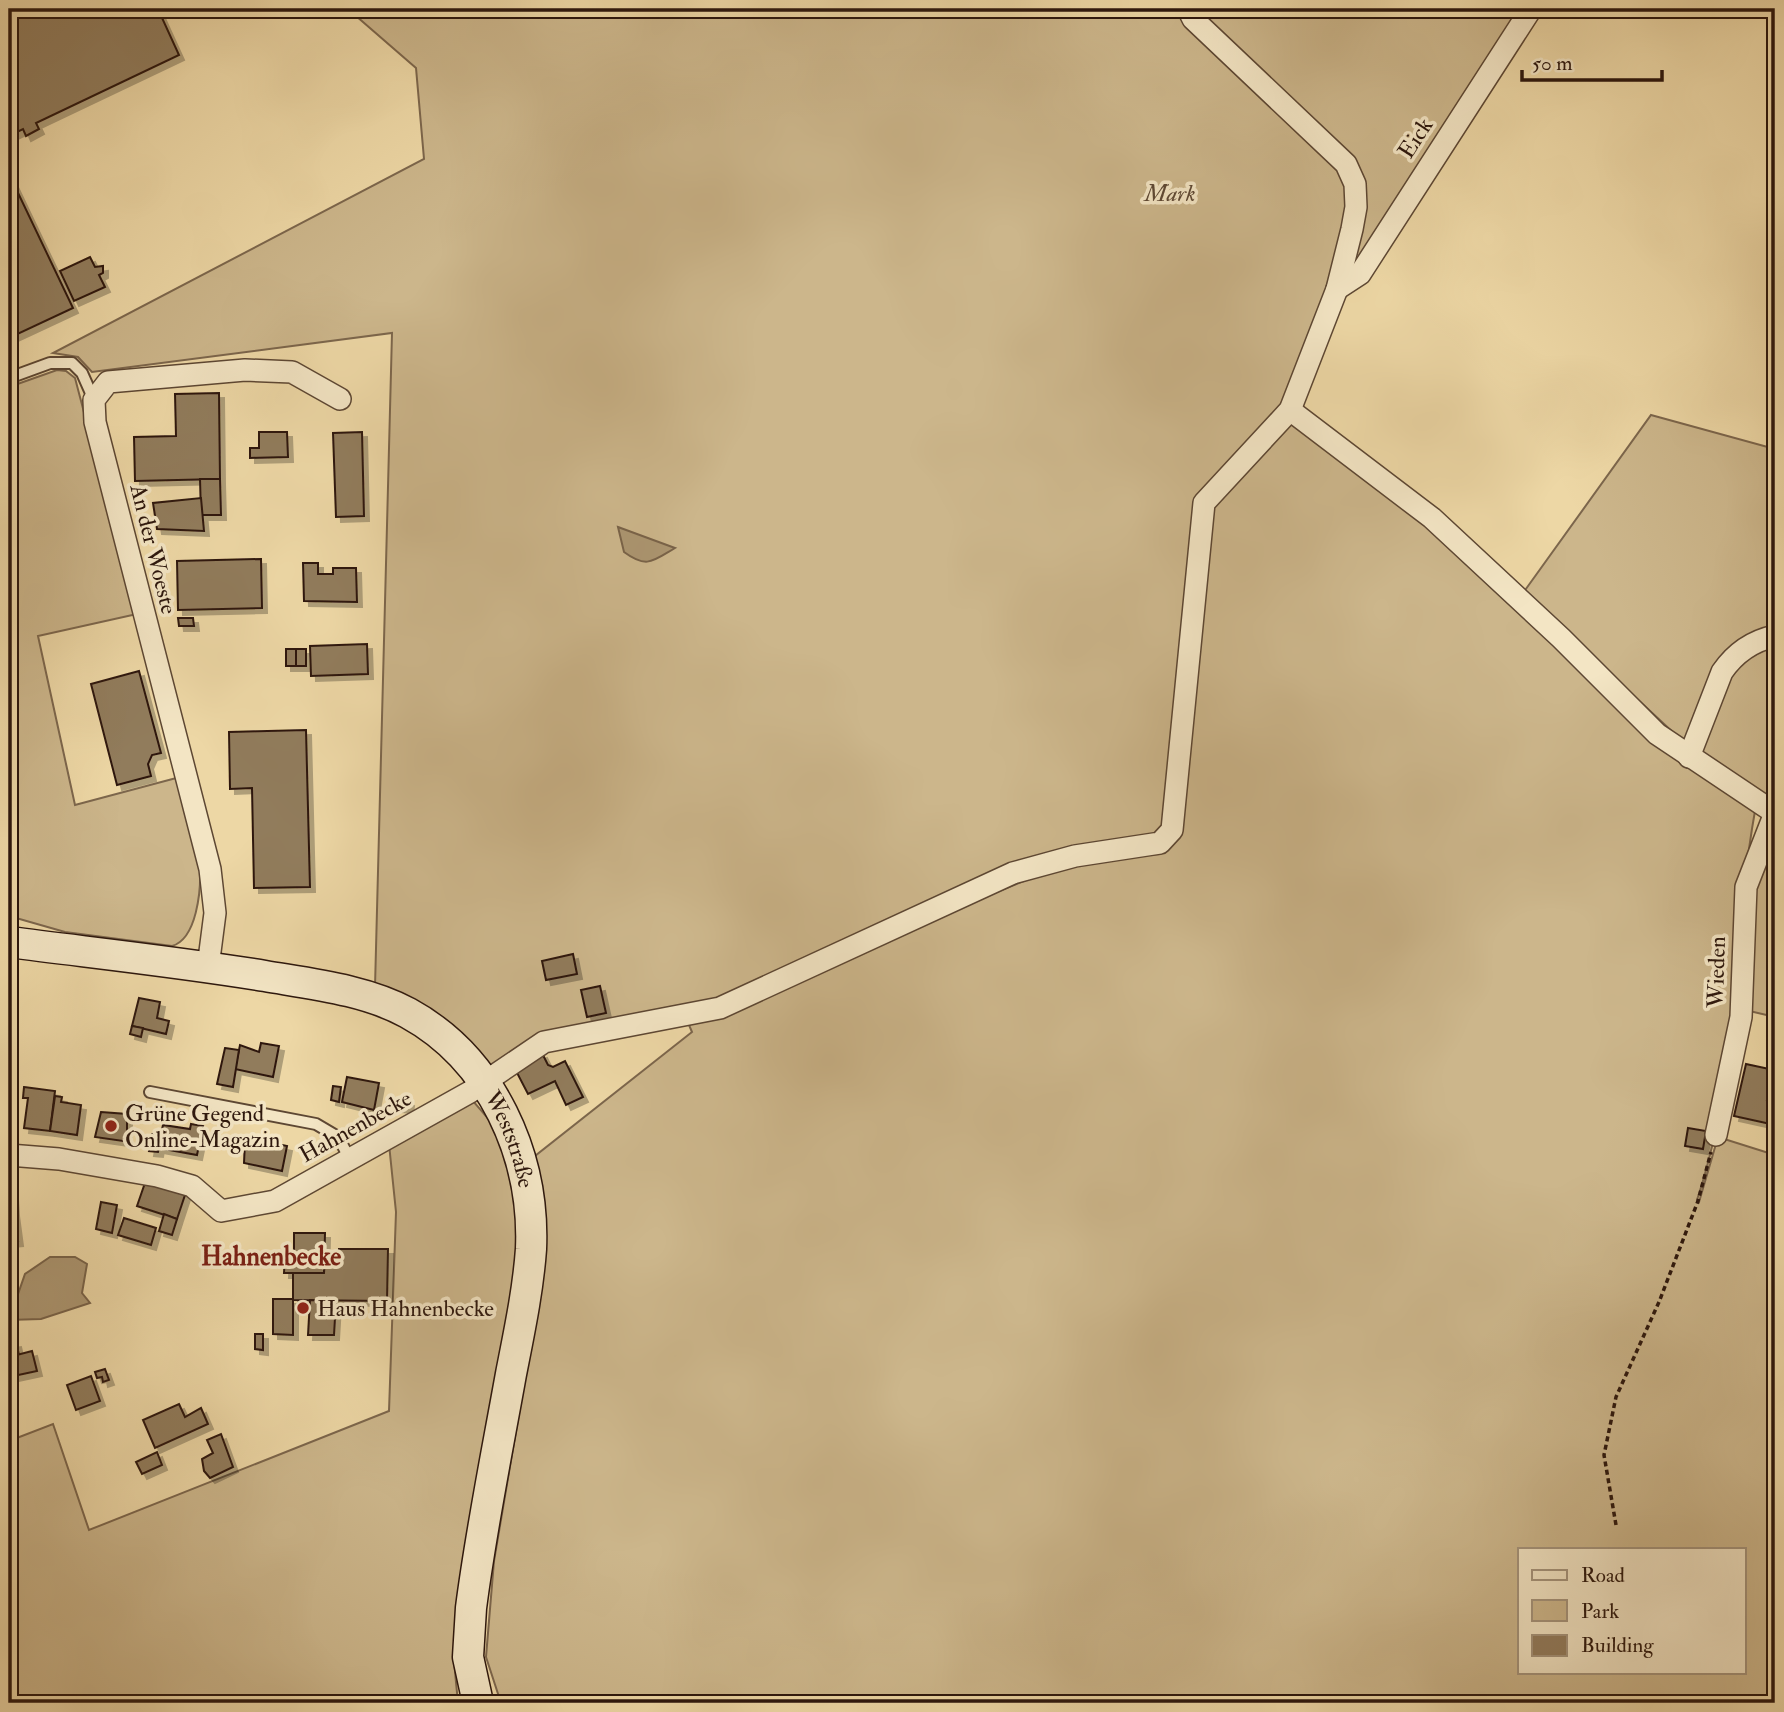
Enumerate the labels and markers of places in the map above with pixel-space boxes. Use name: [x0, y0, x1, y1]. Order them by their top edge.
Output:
place label: Grüne Gegend Online-Magazin: [125, 1099, 280, 1154]
marker: Grüne Gegend Online-Magazin: [103, 1118, 119, 1134]
place label: Haus Hahnenbecke: [317, 1294, 494, 1323]
marker: Haus Hahnenbecke: [295, 1300, 311, 1316]

